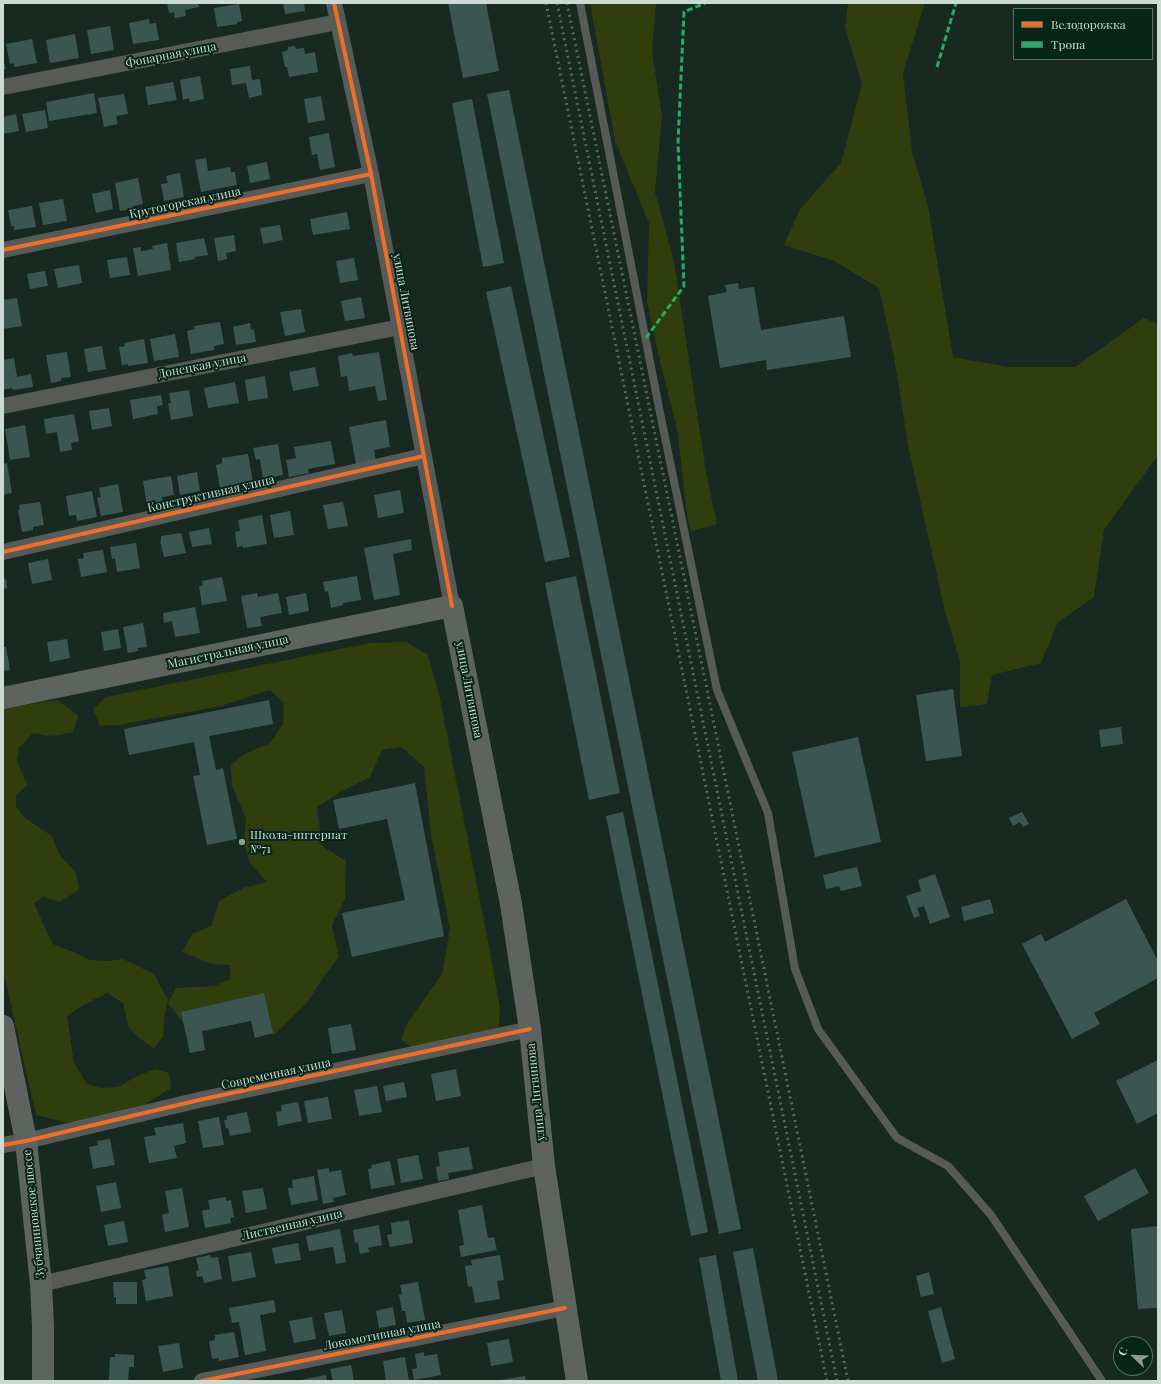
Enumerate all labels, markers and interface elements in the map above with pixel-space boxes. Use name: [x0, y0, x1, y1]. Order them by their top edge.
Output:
legend: [1013, 8, 1153, 60]
text: Велодорожка: [1051, 16, 1126, 32]
text: Тропа: [1051, 36, 1085, 52]
street label: Фонарная улица: [124, 39, 218, 71]
street label: Крутогорская улица: [128, 184, 242, 222]
street label: улица Литвинова: [390, 252, 422, 352]
street label: Донецкая улица: [157, 350, 247, 382]
street label: Конструктивная улица: [146, 472, 276, 516]
street label: Магистральная улица: [166, 632, 290, 672]
street label: улица Литвинова: [453, 640, 485, 740]
place label: Школа-интернат №71: [250, 828, 348, 856]
marker: Школа-интернат №71: [237, 837, 247, 847]
street label: улица Литвинова: [524, 1042, 548, 1142]
street label: Современная улица: [220, 1055, 332, 1093]
street label: Зубчаниновское шоссе: [20, 1149, 48, 1279]
street label: Лиственная улица: [240, 1206, 344, 1244]
street label: Локомотивная улица: [322, 1317, 442, 1353]
north arrow: [1113, 1336, 1153, 1376]
text: С: [1114, 1345, 1131, 1358]

